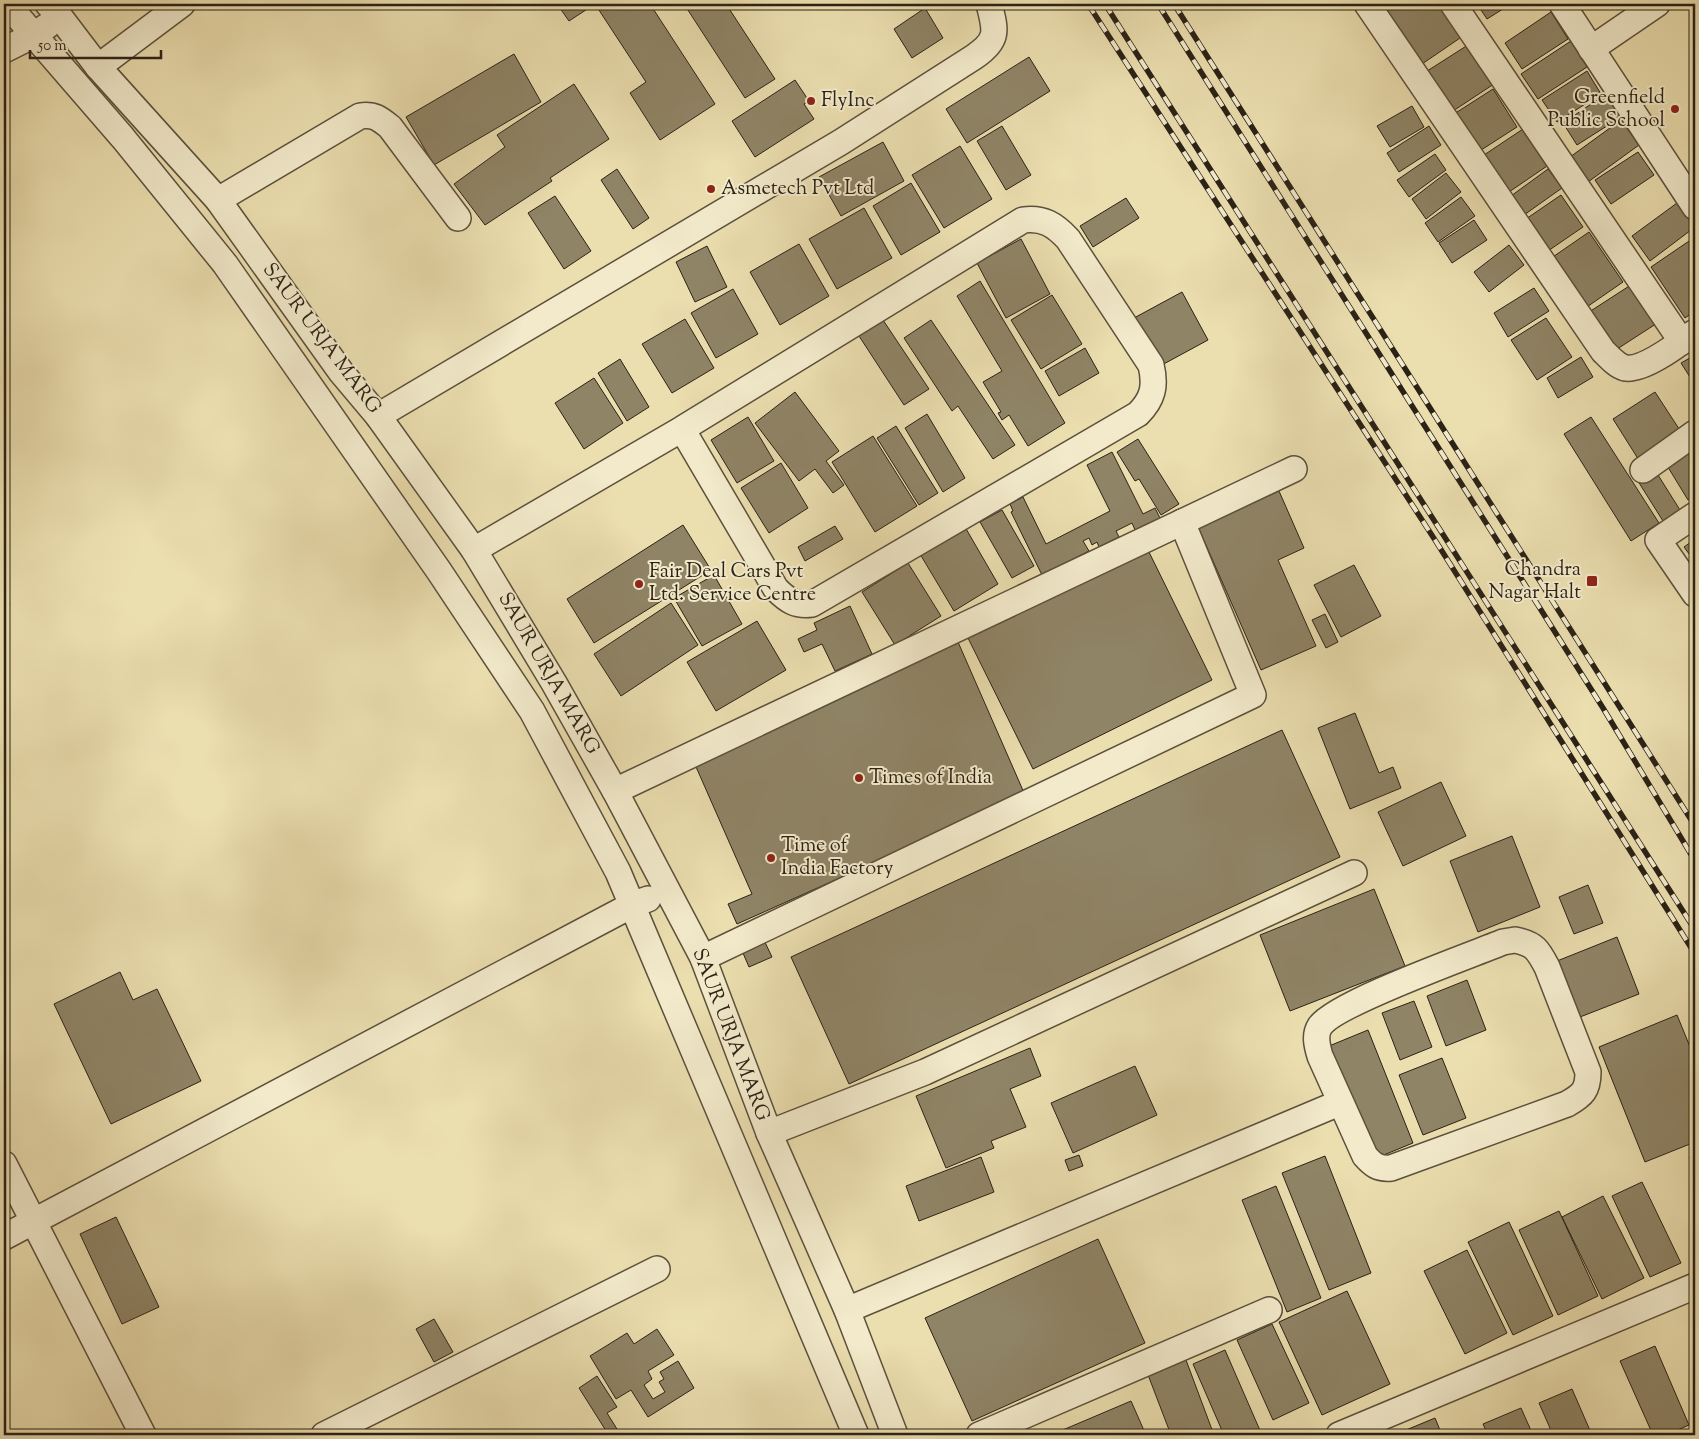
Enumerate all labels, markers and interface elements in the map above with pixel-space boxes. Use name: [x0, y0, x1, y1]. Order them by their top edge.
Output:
scale bar: [30, 28, 161, 60]
text: 50 m: [37, 36, 67, 57]
place label: Greenfield Public School: [1548, 84, 1665, 136]
place label: FlyInc: [821, 87, 875, 116]
marker: FlyInc: [805, 95, 817, 107]
marker: Greenfield Public School: [1669, 103, 1681, 115]
place label: Asmetech Pvt Ltd: [721, 175, 874, 204]
marker: Asmetech Pvt Ltd: [705, 183, 717, 195]
street label: SAUR URJA MARG: [254, 257, 388, 421]
place label: Chandra Nagar Halt: [1488, 556, 1581, 608]
place label: Fair Deal Cars Pvt Ltd. Service Centre: [649, 558, 816, 610]
marker: Chandra Nagar Halt: [1585, 574, 1599, 588]
marker: Fair Deal Cars Pvt Ltd. Service Centre: [633, 578, 645, 590]
street label: SAUR URJA MARG: [490, 588, 606, 760]
place label: Times of India: [869, 764, 992, 793]
marker: Times of India: [853, 772, 865, 784]
place label: Time of India Factory: [781, 832, 894, 884]
marker: Time of India Factory: [765, 852, 777, 864]
street label: SAUR URJA MARG: [684, 944, 776, 1126]

